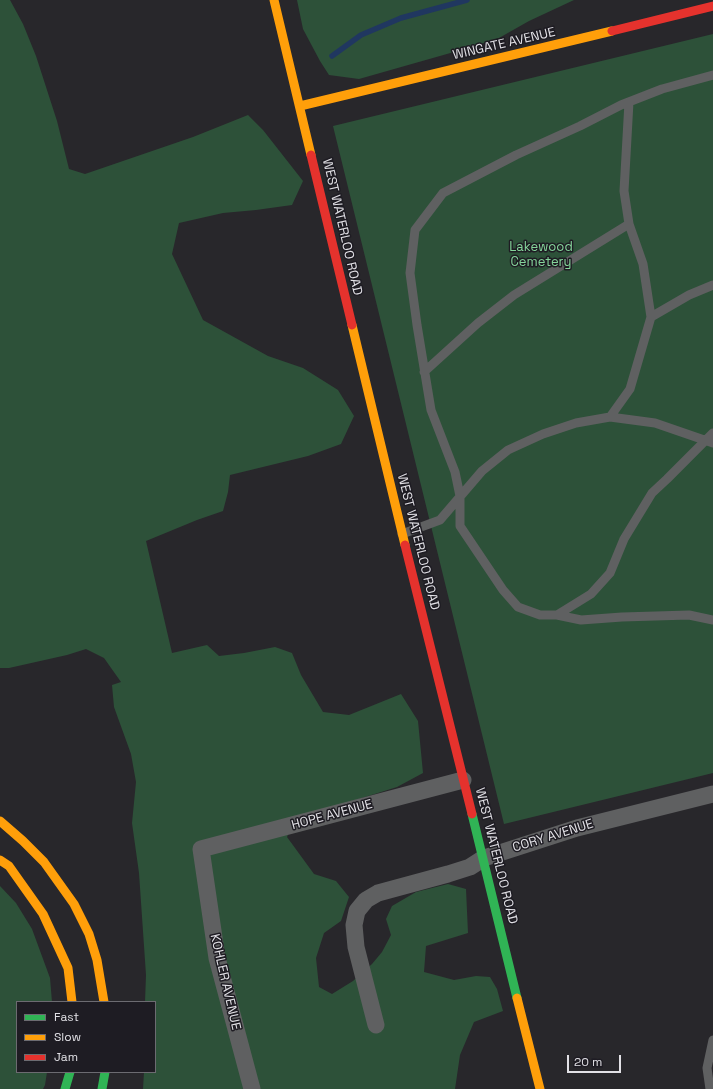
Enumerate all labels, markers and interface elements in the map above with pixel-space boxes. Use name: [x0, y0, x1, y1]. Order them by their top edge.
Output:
street label: WINGATE AVENUE: [451, 25, 557, 63]
street label: WEST WATERLOO ROAD: [319, 157, 365, 297]
park label: Lakewood Cemetery: [509, 239, 573, 270]
street label: WEST WATERLOO ROAD: [394, 472, 442, 612]
street label: WEST WATERLOO ROAD: [472, 786, 520, 926]
street label: HOPE AVENUE: [290, 797, 374, 833]
street label: CORY AVENUE: [511, 816, 595, 856]
street label: KOHLER AVENUE: [206, 932, 244, 1032]
legend: [16, 1001, 156, 1073]
text: Fast: [54, 1009, 79, 1025]
text: Slow: [54, 1029, 81, 1045]
scale bar: [569, 1047, 623, 1073]
text: Jam: [54, 1049, 78, 1065]
text: 20 m: [574, 1054, 602, 1070]

